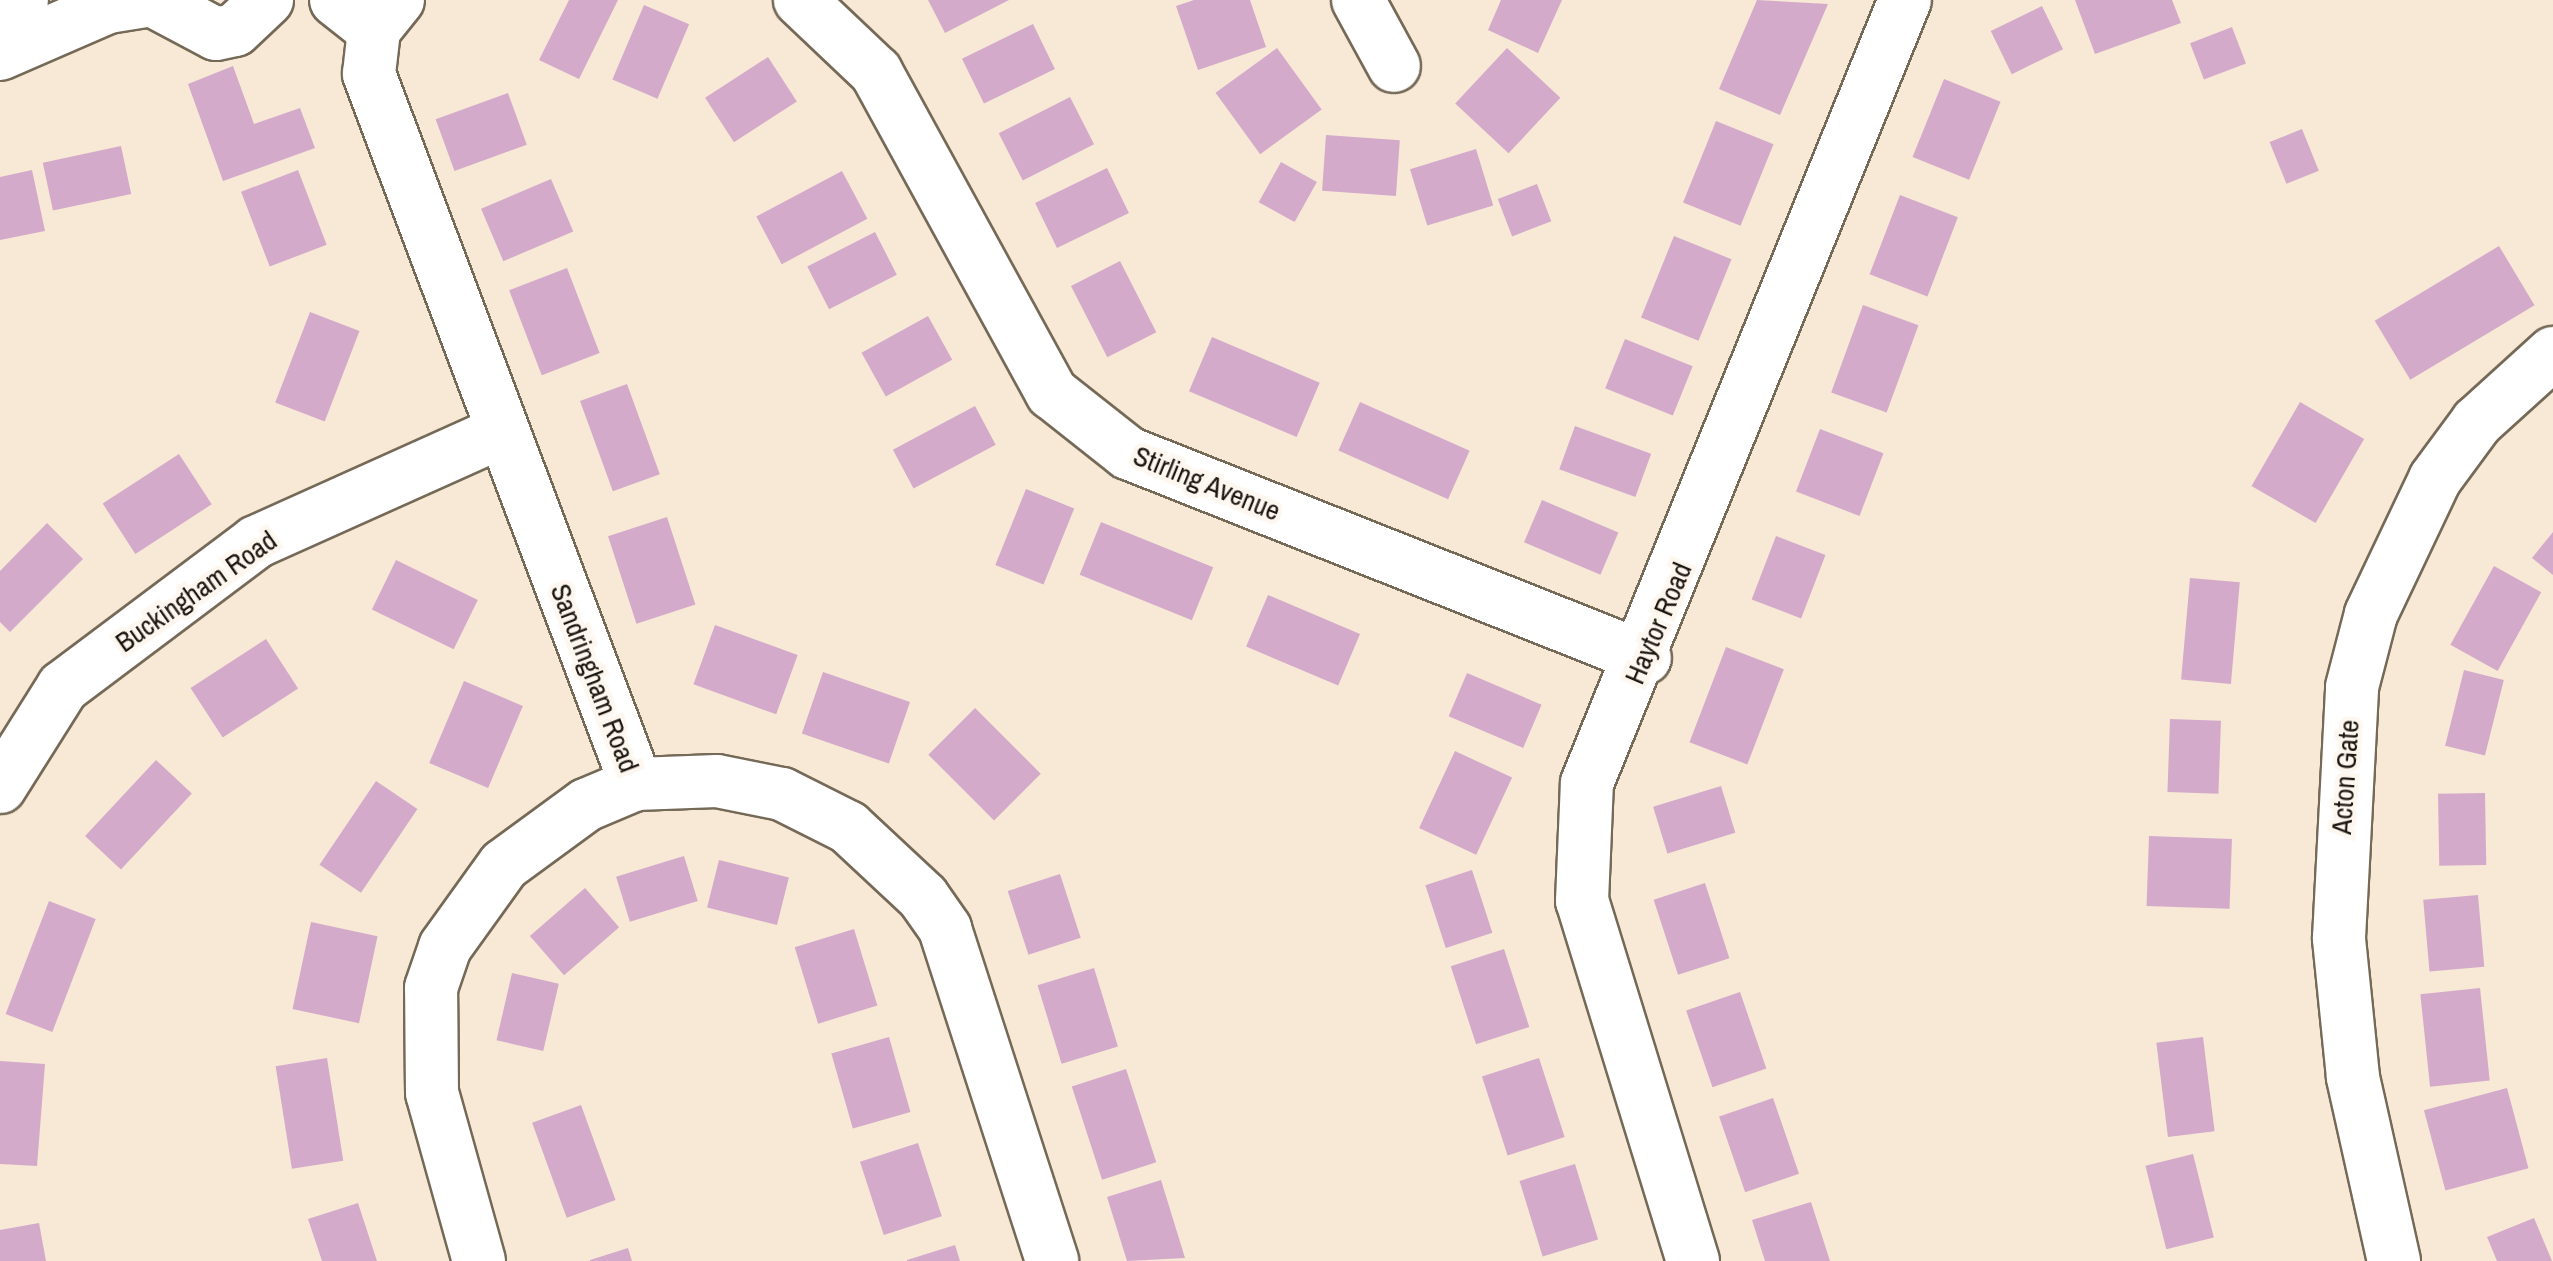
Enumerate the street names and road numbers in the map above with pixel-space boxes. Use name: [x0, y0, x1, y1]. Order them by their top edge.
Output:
street label: Stirling Avenue: [1128, 438, 1286, 528]
street label: Buckingham Road: [109, 523, 283, 659]
street label: Haytor Road: [1617, 557, 1699, 689]
street label: Sandringham Road: [544, 579, 646, 777]
street label: Acton Gate: [2324, 719, 2366, 835]

